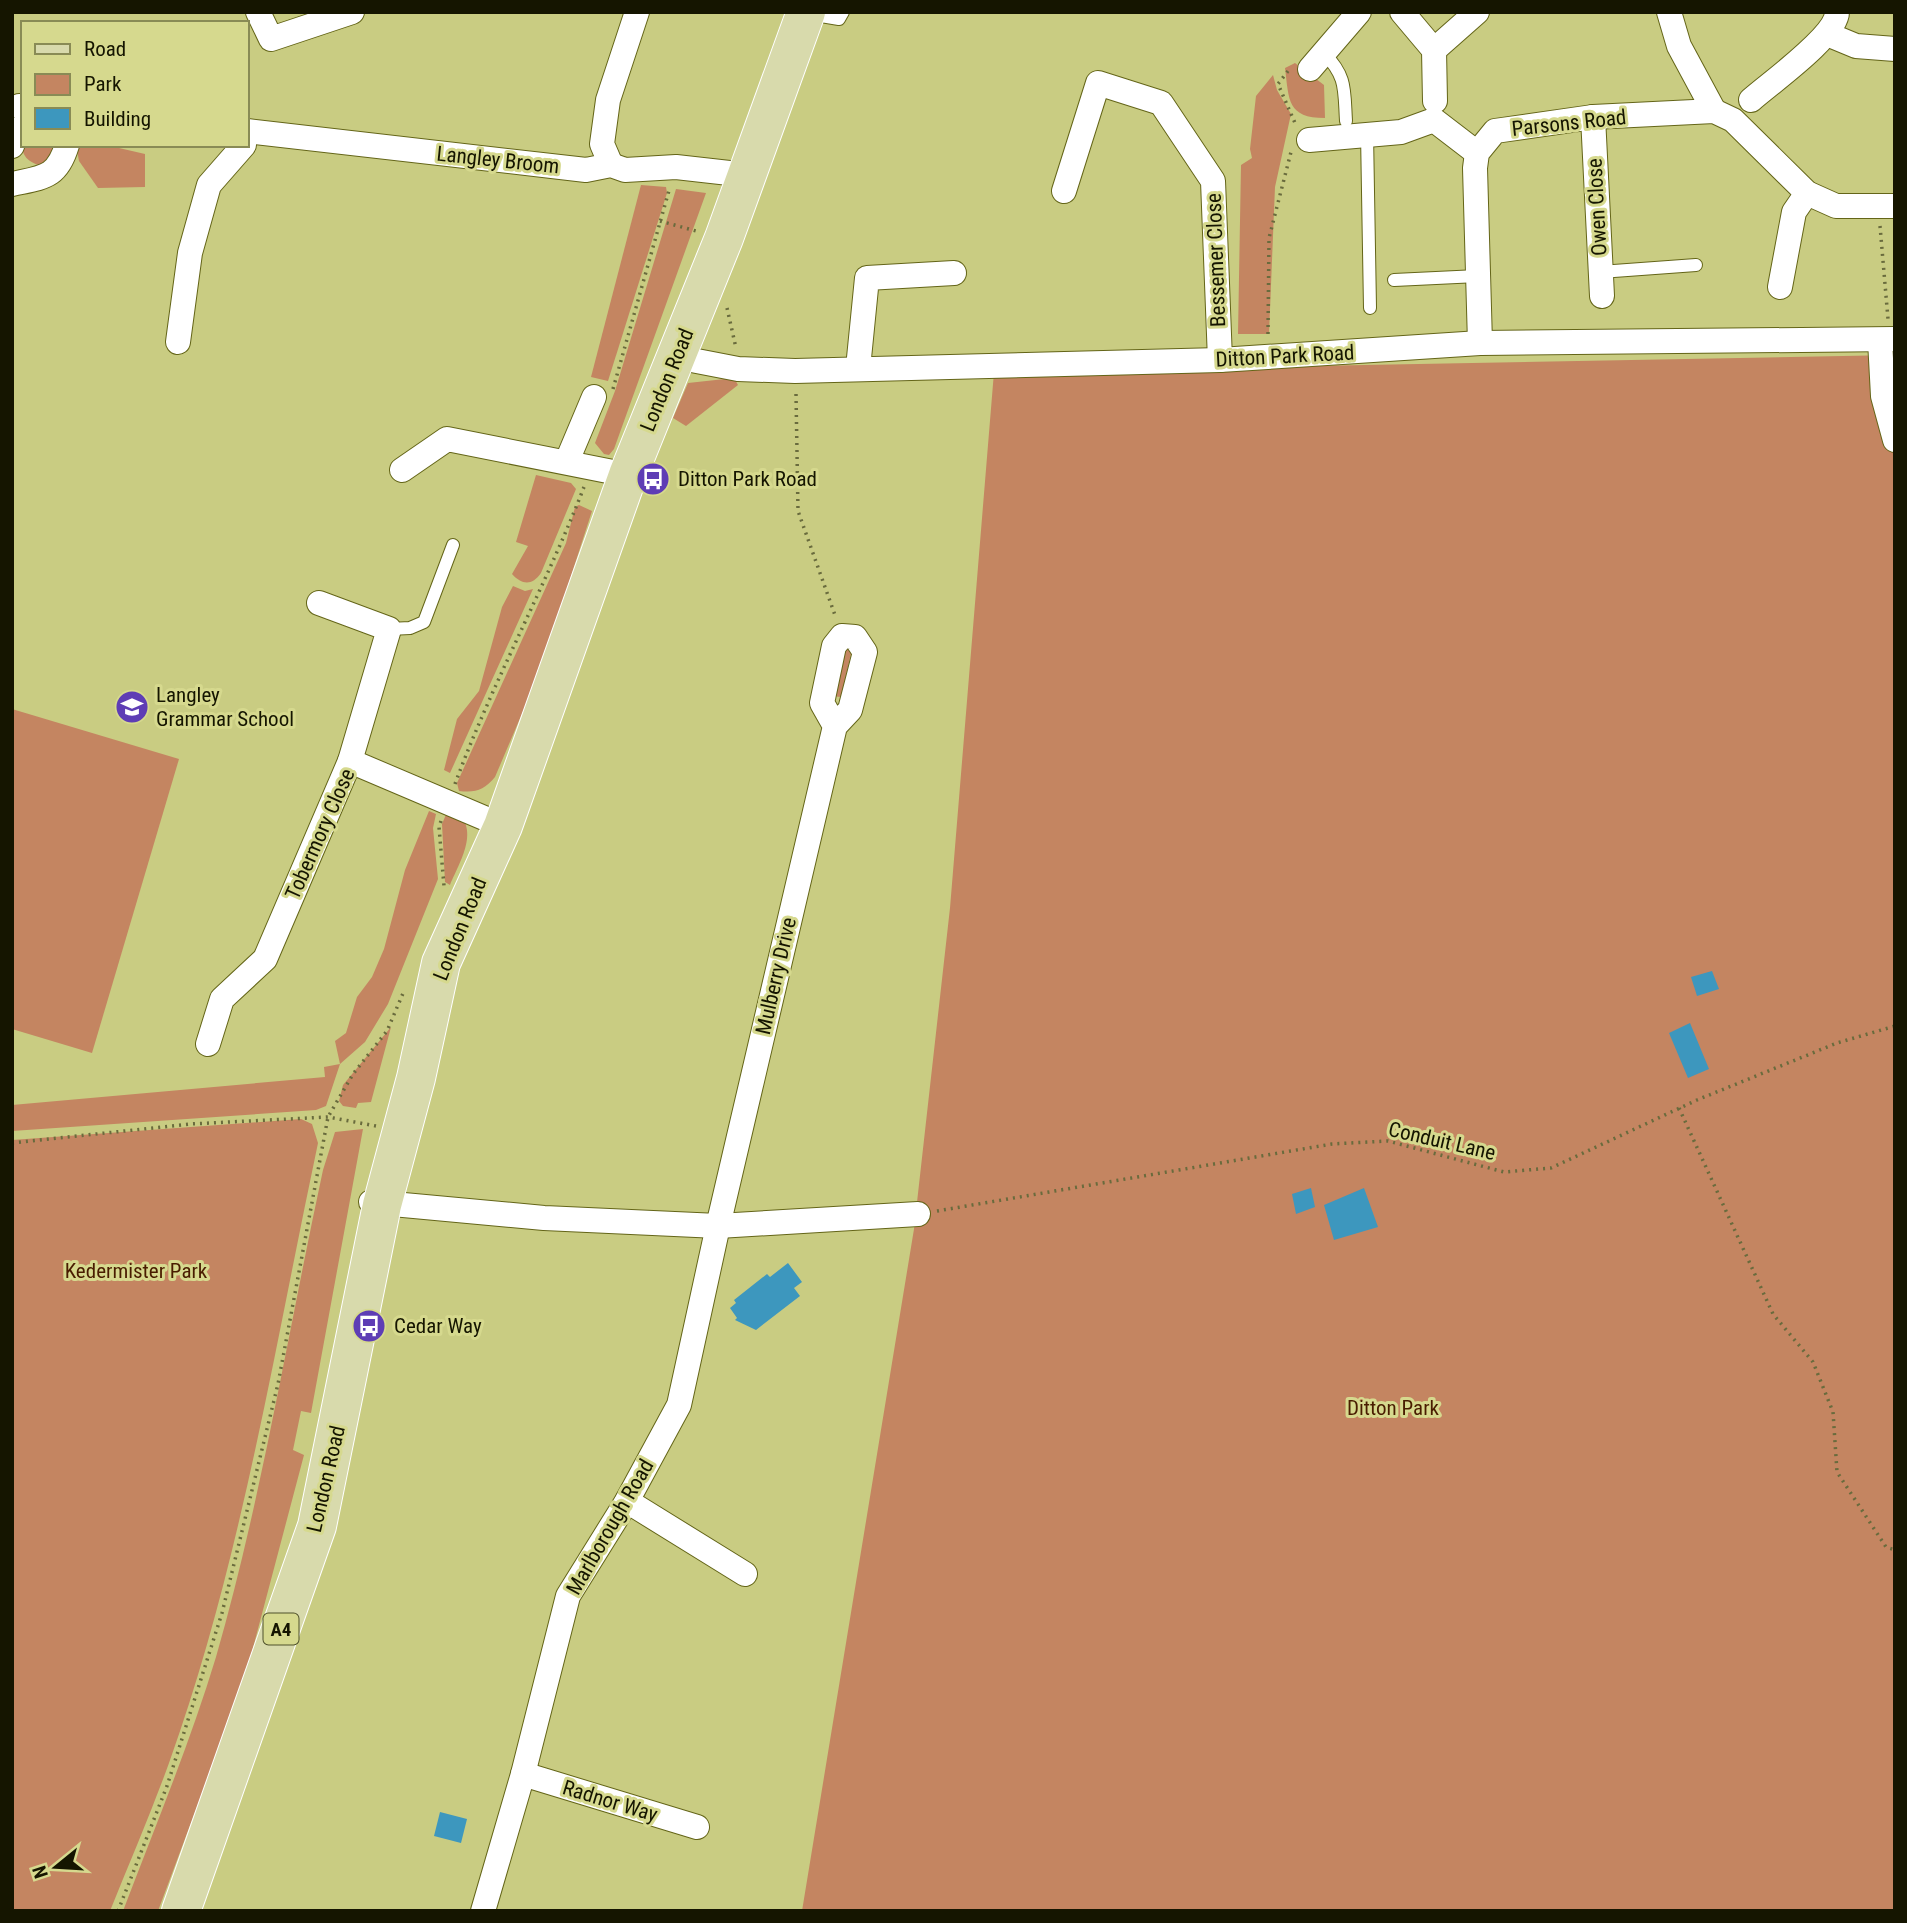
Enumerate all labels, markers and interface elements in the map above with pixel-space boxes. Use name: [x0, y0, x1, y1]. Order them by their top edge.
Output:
legend: [21, 21, 248, 147]
text: Road: [84, 37, 126, 61]
text: Park: [84, 72, 122, 96]
street label: Parsons Road: [1511, 105, 1627, 141]
text: Building: [84, 107, 151, 131]
street label: Langley Broom: [435, 142, 561, 178]
street label: Owen Close: [1582, 157, 1612, 256]
street label: Bessemer Close: [1202, 193, 1230, 327]
street label: London Road: [635, 325, 699, 435]
street label: Ditton Park Road: [1215, 340, 1355, 372]
bus stop icon: Ditton Park Road: [634, 460, 672, 498]
place label: Ditton Park Road: [678, 467, 817, 491]
place label: Langley Grammar School: [156, 683, 294, 731]
school or university icon: Langley Grammar School: [113, 688, 151, 726]
street label: Tobermory Close: [281, 765, 360, 903]
street label: London Road: [428, 874, 492, 984]
street label: Mulberry Drive: [751, 915, 801, 1037]
street label: Conduit Lane: [1386, 1117, 1498, 1165]
park label: Kedermister Park: [65, 1259, 208, 1283]
bus stop icon: Cedar Way: [350, 1307, 388, 1345]
place label: Cedar Way: [394, 1314, 482, 1338]
park label: Ditton Park: [1347, 1396, 1440, 1420]
street label: London Road: [302, 1423, 350, 1535]
street label: Marlborough Road: [562, 1455, 658, 1599]
road number: A4: [264, 1614, 298, 1644]
street label: Radnor Way: [560, 1775, 661, 1827]
north arrow: [21, 1832, 91, 1902]
text: N: [28, 1863, 53, 1881]

